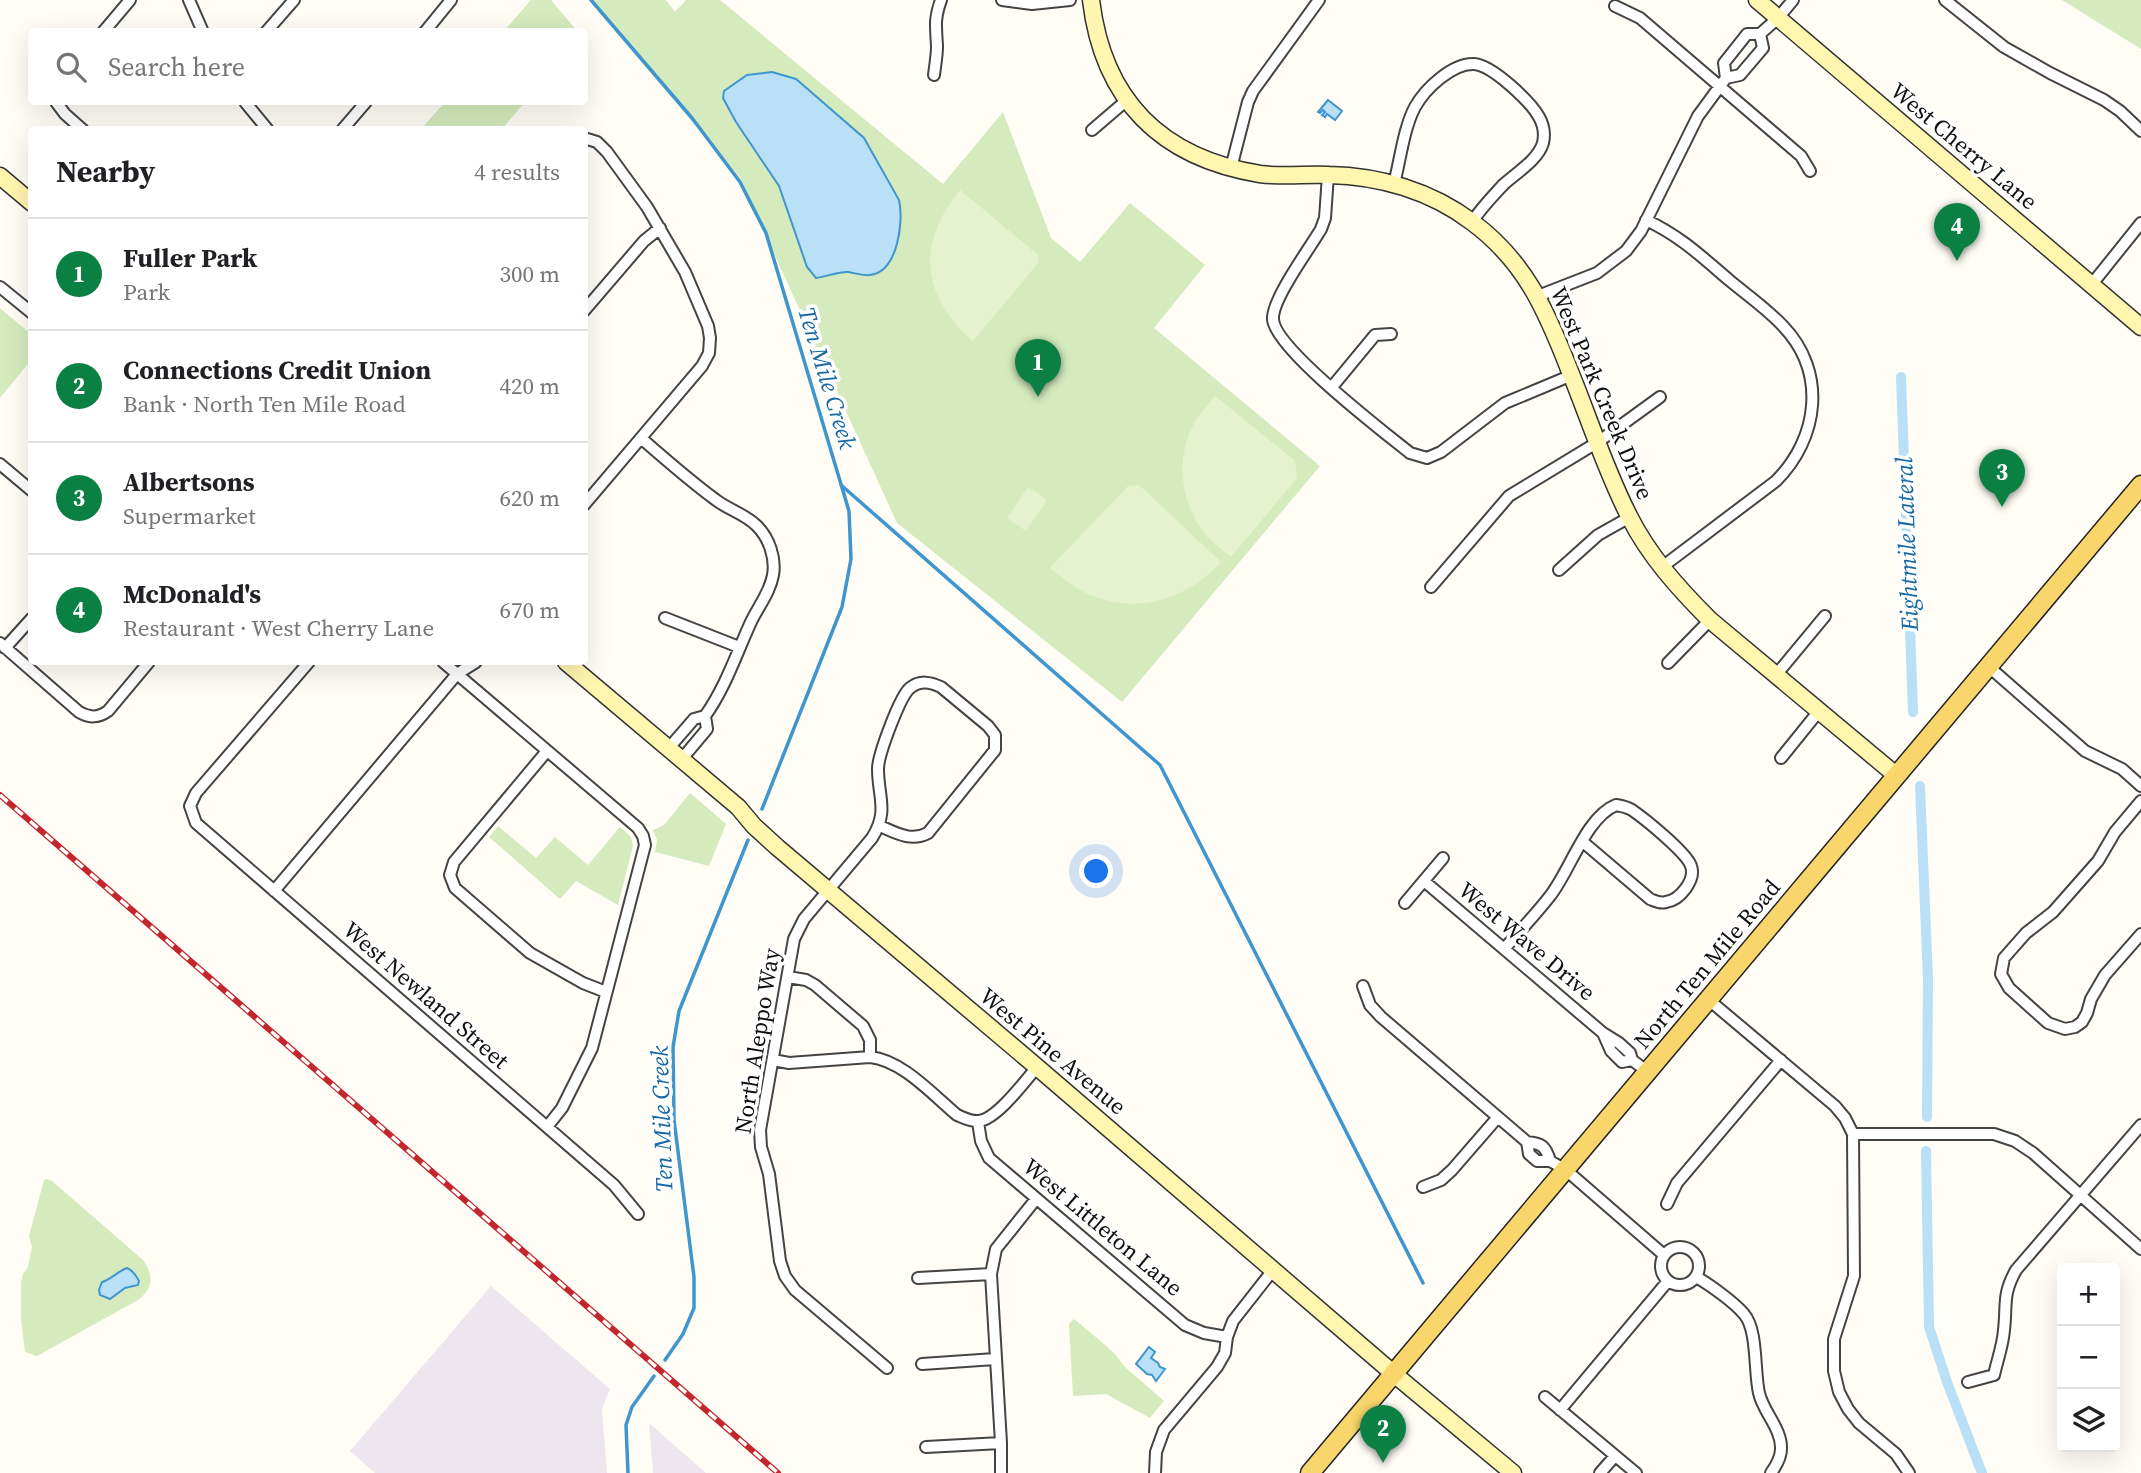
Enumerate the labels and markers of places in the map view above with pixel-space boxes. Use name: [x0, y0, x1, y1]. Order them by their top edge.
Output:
pin: 4: [1934, 203, 1980, 261]
pin: 1: [1015, 339, 1061, 397]
pin: 3: [1979, 449, 2025, 507]
pin: 2: [1360, 1405, 1406, 1463]

